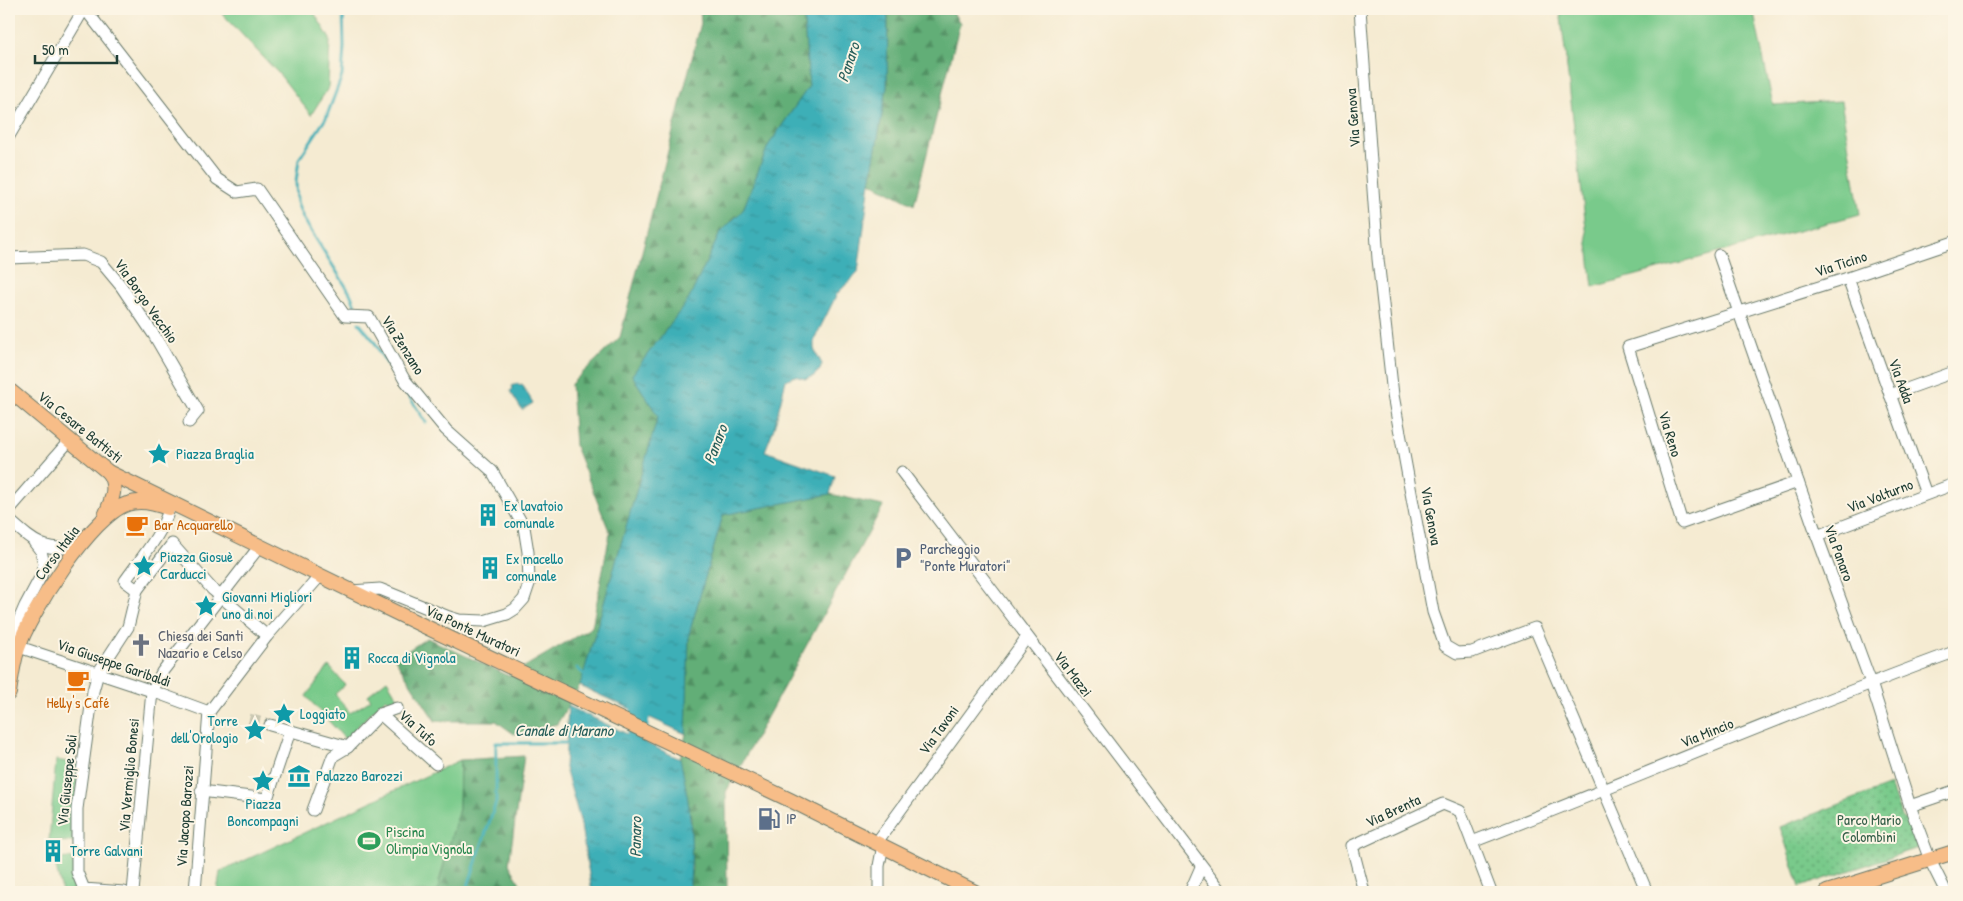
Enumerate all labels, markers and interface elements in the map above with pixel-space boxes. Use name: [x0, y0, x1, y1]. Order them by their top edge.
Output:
scale bar: [35, 32, 118, 64]
water label: Panaro: [831, 38, 865, 84]
text: 50 m: [42, 39, 69, 60]
street label: Via Genova: [1340, 88, 1365, 148]
street label: Via Ticino: [1812, 245, 1870, 282]
street label: Via Borgo Vecchio: [110, 254, 183, 347]
street label: Via Zenzano: [377, 311, 430, 379]
street label: Via Adda: [1884, 356, 1919, 406]
street label: Via Cesare Battisti: [33, 386, 127, 467]
street label: Via Reno: [1654, 408, 1687, 459]
water label: Panaro: [698, 420, 733, 467]
place icon: Piazza Braglia: [146, 441, 172, 467]
place label: Piazza Braglia: [176, 443, 254, 464]
street label: Via Volturno: [1844, 473, 1916, 518]
street label: Via Genova: [1416, 485, 1447, 547]
place label: Ex lavatoio comunale: [504, 495, 563, 533]
building icon: Ex lavatoio comunale: [475, 502, 501, 528]
cafe icon: Bar Acquarello: [124, 512, 150, 538]
place label: Bar Acquarello: [154, 514, 233, 535]
street label: Corso Italia: [29, 521, 84, 584]
street label: Via Panaro: [1820, 522, 1859, 584]
place label: Parcheggio "Ponte Muratori": [920, 538, 1011, 576]
parking icon: Parcheggio "Ponte Muratori": [890, 545, 916, 571]
place label: Piazza Giosuè Carducci: [160, 546, 233, 584]
place label: Ex macello comunale: [506, 548, 563, 586]
place icon: Piazza Giosuè Carducci: [131, 553, 157, 579]
building icon: Ex macello comunale: [477, 555, 503, 581]
place label: Giovanni Migliori uno di noi: [222, 586, 312, 624]
place icon: Giovanni Migliori uno di noi: [193, 593, 219, 619]
street label: Via Ponte Muratori: [422, 599, 524, 662]
place label: Chiesa dei Santi Nazario e Celso: [158, 625, 244, 663]
church icon: Chiesa dei Santi Nazario e Celso: [128, 632, 154, 658]
street label: Via Giuseppe Garibaldi: [54, 633, 174, 692]
building icon: Rocca di Vignola: [339, 645, 365, 671]
place label: Rocca di Vignola: [368, 647, 456, 668]
street label: Via Mazzi: [1049, 647, 1097, 701]
cafe icon: Helly's Café: [65, 667, 91, 693]
place label: Helly's Café: [47, 692, 109, 713]
place icon: Loggiato: [271, 701, 297, 727]
street label: Via Tavoni: [914, 701, 964, 759]
place label: Loggiato: [300, 703, 345, 724]
street label: Via Tufo: [394, 705, 442, 751]
place label: Torre dell'Orologio: [171, 710, 238, 748]
street label: Via Mincio: [1677, 712, 1736, 753]
street label: Via Vermiglio Bonesi: [113, 717, 144, 833]
place icon: Torre dell'Orologio: [242, 717, 268, 743]
water label: Canale di Marano: [515, 719, 615, 741]
street label: Via Giuseppe Soli: [51, 733, 82, 827]
museum icon: Palazzo Barozzi: [286, 763, 312, 789]
street label: Via Jacopo Barozzi: [170, 764, 199, 867]
place label: Palazzo Barozzi: [316, 765, 403, 786]
place icon: Piazza Boncompagni: [250, 768, 276, 794]
street label: Via Brenta: [1362, 789, 1424, 832]
place label: Piazza Boncompagni: [227, 793, 299, 831]
fuel station icon: IP: [756, 806, 782, 832]
place label: IP: [786, 808, 797, 829]
park label: Parco Mario Colombini: [1837, 809, 1901, 847]
water label: Panaro: [624, 815, 646, 857]
place label: Piscina Olimpia Vignola: [386, 821, 472, 859]
sports icon: Piscina Olimpia Vignola: [356, 828, 382, 854]
building icon: Torre Galvani: [40, 838, 66, 864]
place label: Torre Galvani: [70, 840, 143, 861]

